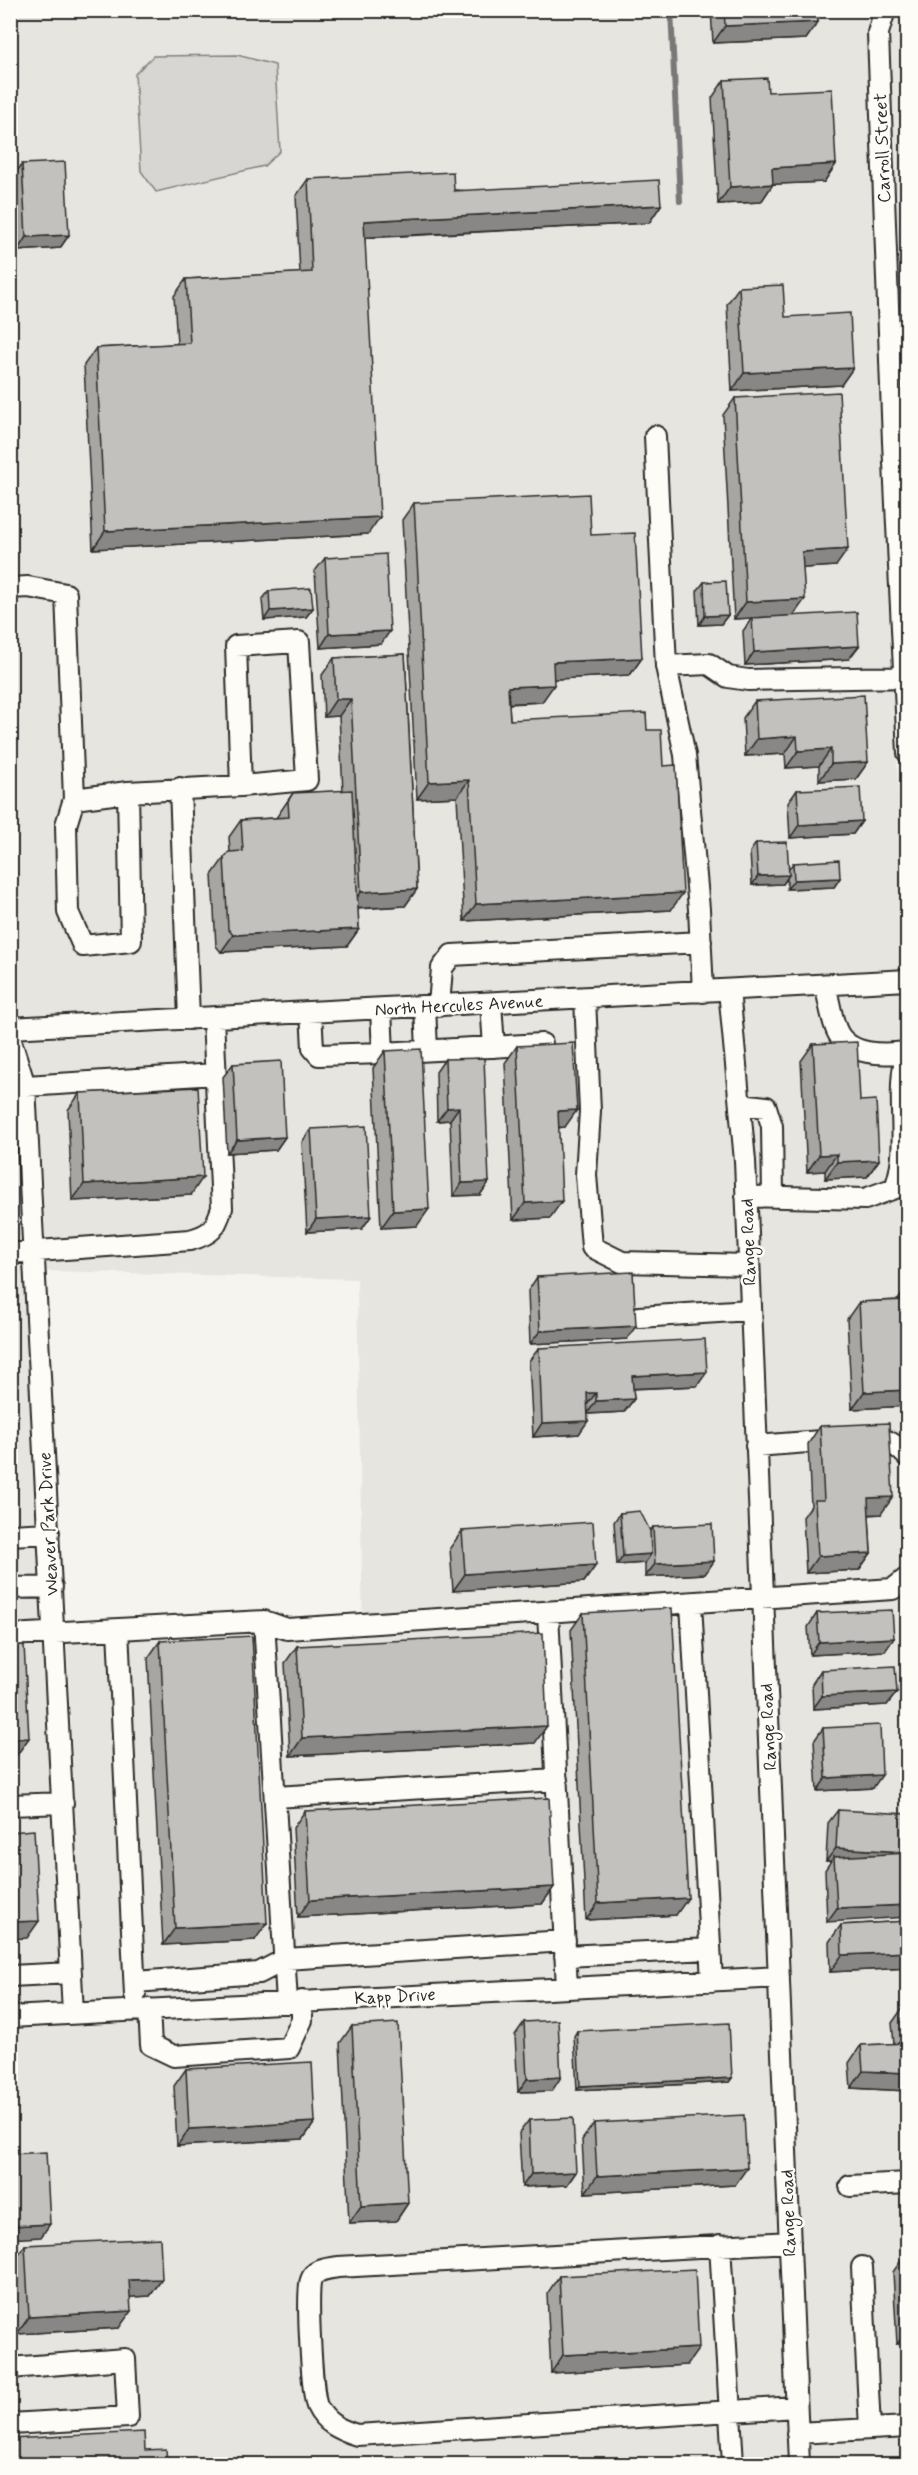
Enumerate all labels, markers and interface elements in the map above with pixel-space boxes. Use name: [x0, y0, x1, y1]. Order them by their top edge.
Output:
street label: Carroll Street: [869, 93, 897, 203]
street label: North Hercules Avenue: [374, 990, 544, 1022]
street label: Range Road: [735, 1198, 764, 1286]
street label: Weaver Park Drive: [33, 1451, 65, 1596]
street label: Range Road: [755, 1683, 784, 1771]
street label: Kapp Drive: [354, 1983, 436, 2011]
street label: Range Road: [775, 2169, 804, 2257]

